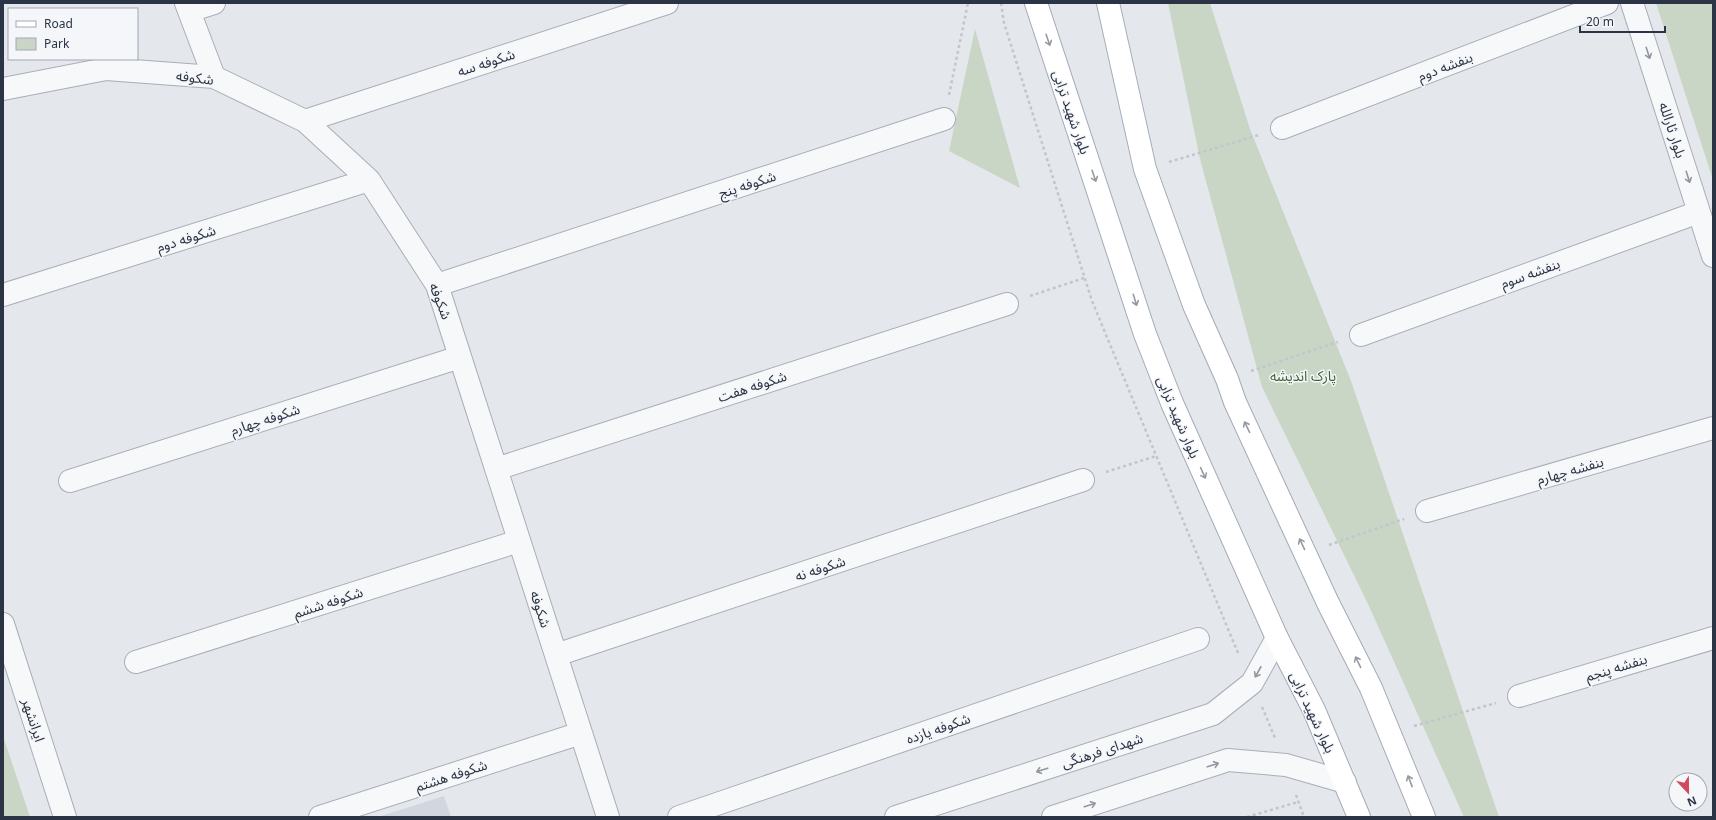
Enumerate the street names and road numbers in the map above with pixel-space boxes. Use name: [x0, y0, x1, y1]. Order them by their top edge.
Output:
street label: شکوفه سه: [455, 44, 517, 80]
street label: بنفشه دوم: [1415, 47, 1476, 87]
street label: شکوفه: [175, 65, 215, 89]
street label: بلوار شهید ترابی: [1049, 67, 1095, 157]
street label: بلوار ثارالله: [1655, 100, 1691, 161]
street label: شکوفه پنج: [716, 166, 779, 204]
street label: شکوفه دوم: [154, 220, 219, 258]
street label: بنفشه سوم: [1498, 253, 1563, 294]
street label: شکوفه: [425, 280, 457, 322]
street label: شکوفه هفت: [715, 366, 789, 406]
street label: بلوار شهید ترابی: [1153, 373, 1205, 461]
street label: شکوفه چهارم: [228, 399, 303, 441]
street label: بنفشه چهارم: [1534, 451, 1606, 491]
street label: شکوفه نه: [792, 551, 848, 585]
street label: شکوفه ششم: [291, 582, 366, 624]
street label: شکوفه: [526, 588, 556, 630]
street label: بنفشه پنجم: [1583, 649, 1650, 687]
street label: بلوار شهید ترابی: [1286, 668, 1340, 756]
street label: ایرانشهر: [18, 695, 50, 744]
street label: شکوفه یازده: [903, 708, 973, 748]
street label: شهدای فرهنگی: [1059, 728, 1145, 772]
street label: شکوفه هشتم: [413, 754, 490, 797]

